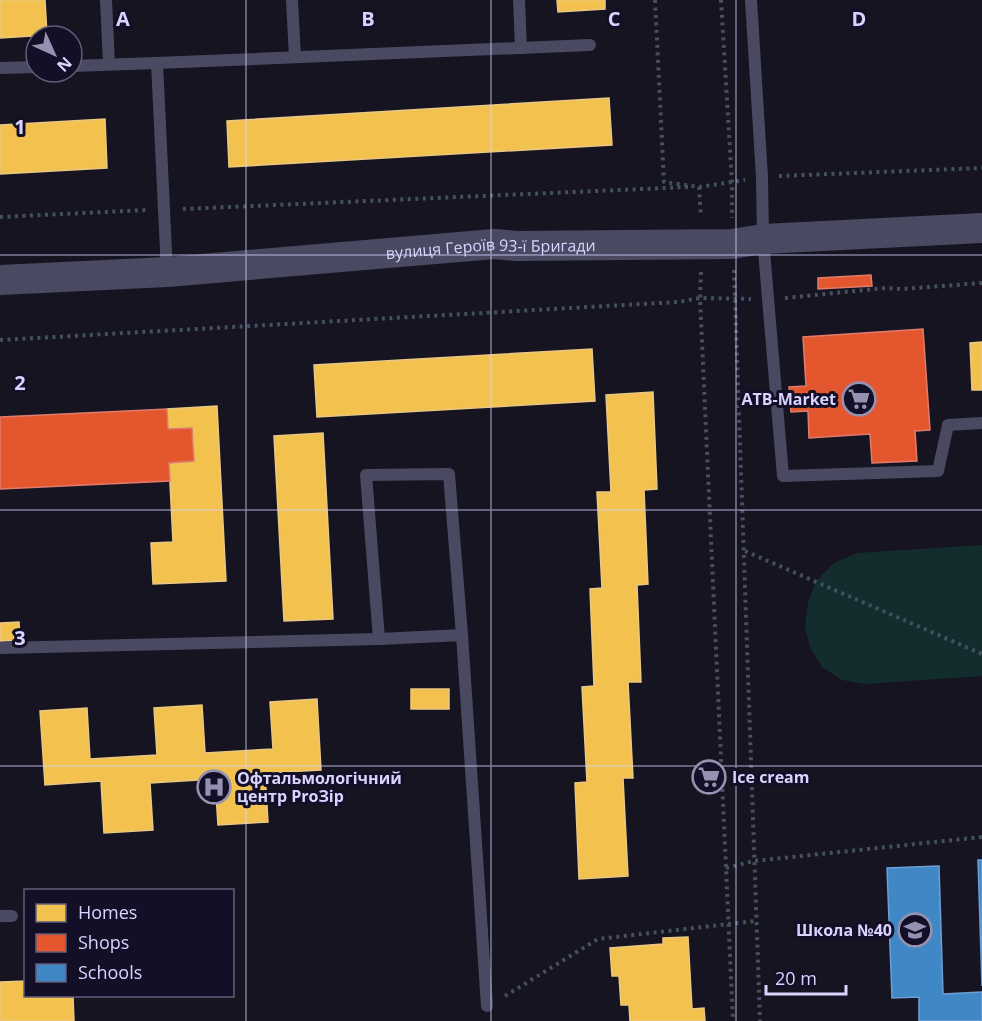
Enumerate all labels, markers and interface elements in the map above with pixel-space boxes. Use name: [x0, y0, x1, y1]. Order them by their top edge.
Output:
text: A: [116, 5, 130, 32]
text: B: [361, 5, 375, 32]
text: C: [608, 5, 621, 32]
text: D: [852, 5, 866, 32]
north arrow: [24, 24, 84, 84]
text: N: [52, 52, 77, 77]
text: 1: [14, 113, 26, 140]
street label: вулиця Героїв 93-ї Бригади: [385, 233, 596, 264]
text: 2: [14, 369, 26, 396]
supermarket icon: ATB-Market: [841, 381, 877, 417]
place label: ATB-Market: [741, 388, 836, 410]
text: 3: [14, 624, 26, 651]
supermarket icon: Ice cream: [691, 759, 727, 795]
place label: Ice cream: [732, 766, 809, 788]
place label: Офтальмологічний центр ProЗір: [237, 767, 402, 807]
hospital icon: Офтальмологічний центр ProЗір: [196, 769, 232, 805]
legend: [24, 889, 234, 997]
text: Homes: [78, 900, 137, 924]
school or university icon: Школа №40: [897, 912, 933, 948]
place label: Школа №40: [796, 919, 892, 941]
text: Shops: [78, 930, 129, 954]
scale bar: [766, 958, 846, 996]
text: Schools: [78, 960, 142, 984]
text: 20 m: [775, 966, 817, 990]

